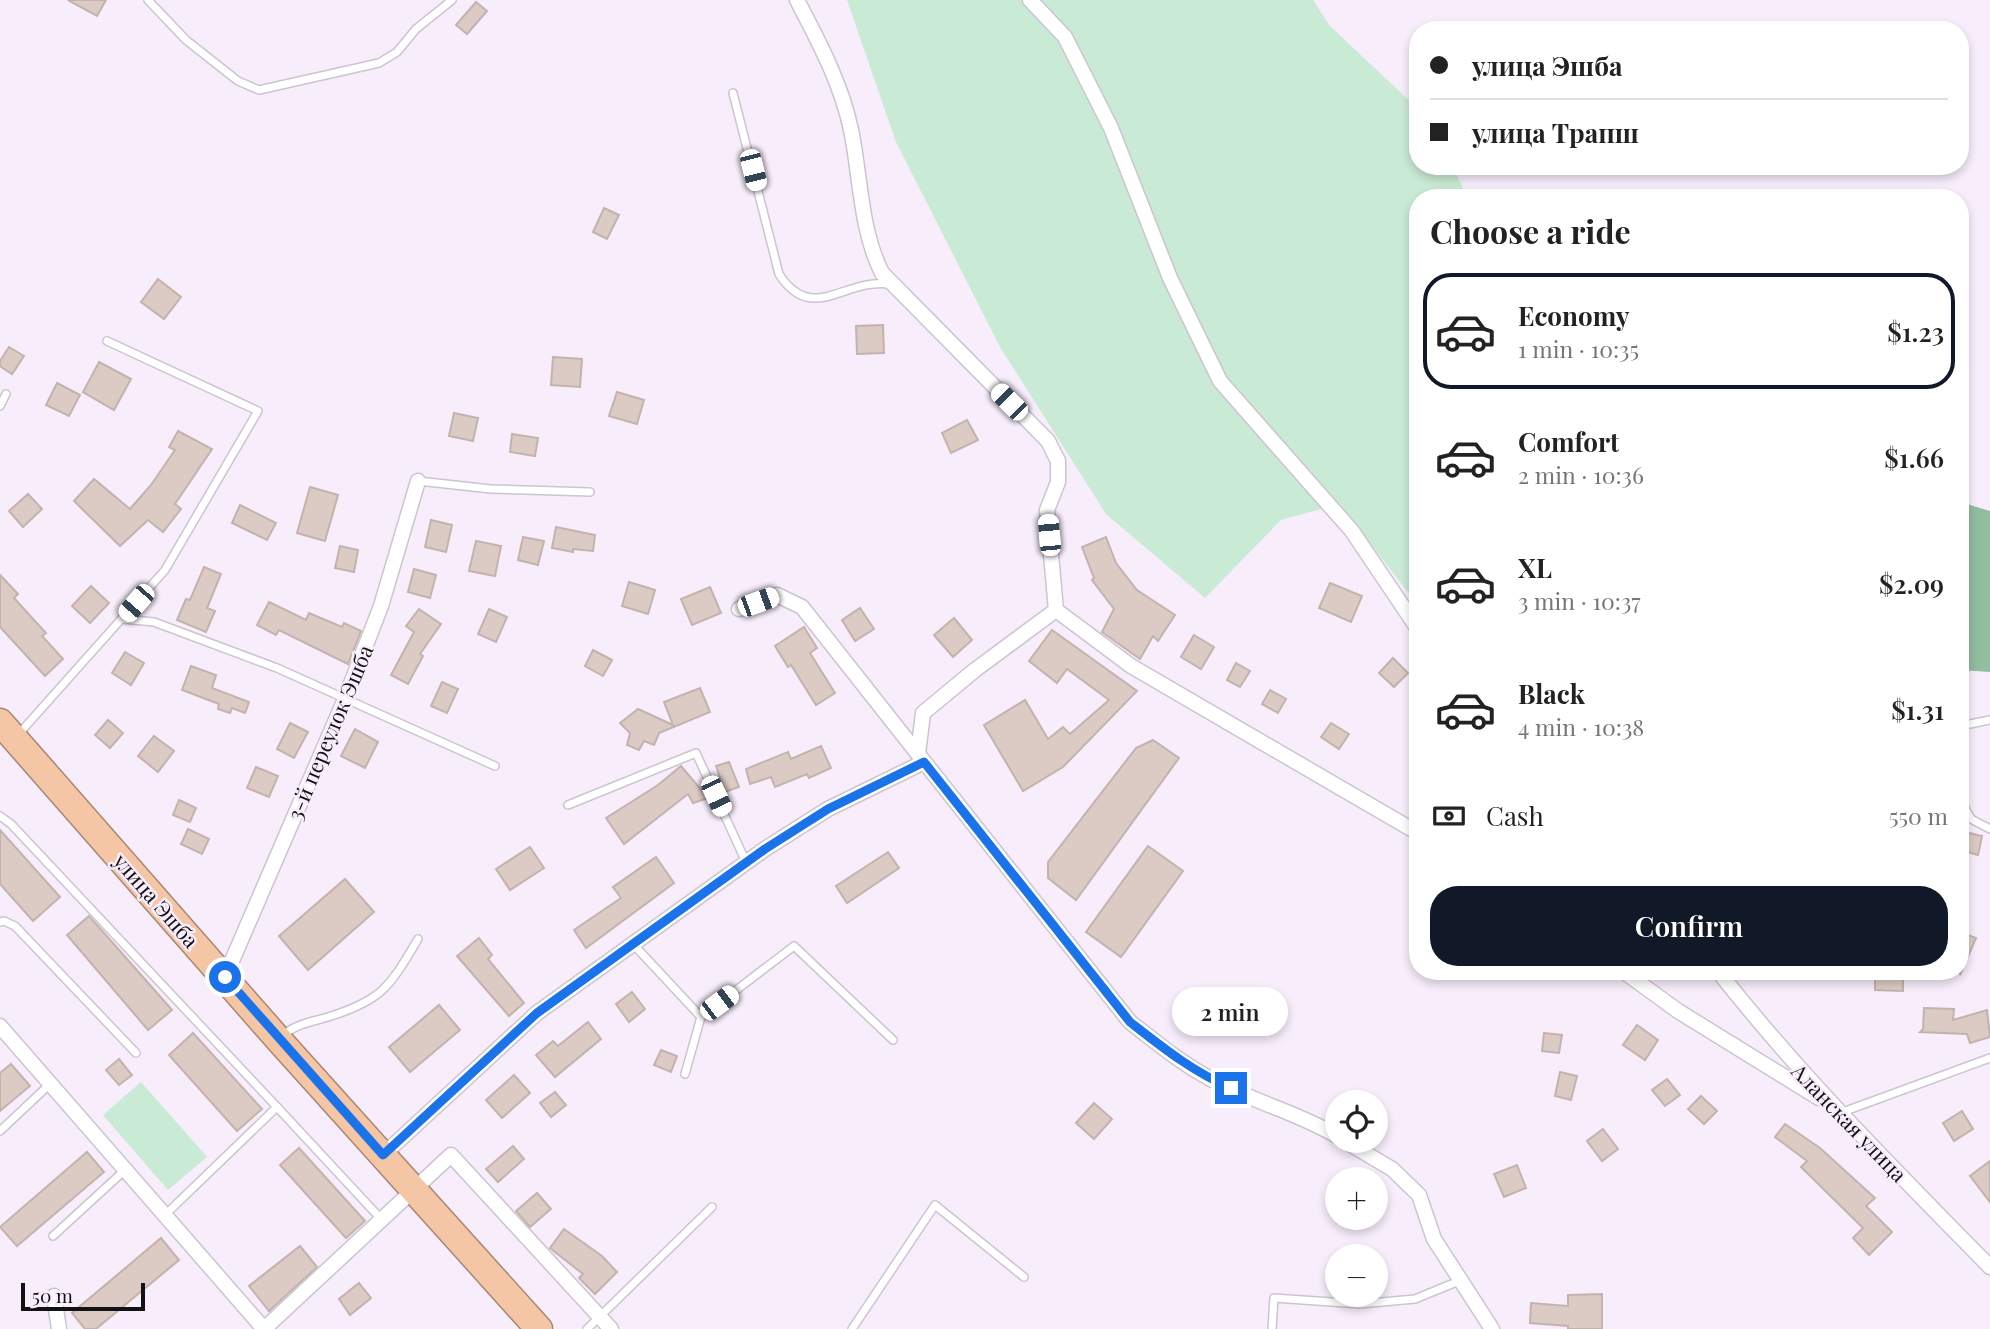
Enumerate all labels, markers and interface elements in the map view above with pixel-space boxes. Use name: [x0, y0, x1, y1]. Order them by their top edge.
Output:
text: улица Эшба: [1472, 48, 1622, 83]
text: улица Трапш: [1472, 115, 1639, 150]
car: [738, 147, 769, 193]
text: Choose a ride: [1430, 209, 1631, 252]
text: Economy: [1518, 298, 1629, 333]
icon: car: [1434, 300, 1497, 363]
text: $1.23: [1887, 314, 1944, 349]
text: 1 min · 10:35: [1518, 333, 1639, 364]
car: [987, 380, 1032, 424]
text: Comfort: [1518, 424, 1619, 459]
icon: car: [1434, 426, 1497, 489]
text: $1.66: [1884, 440, 1944, 475]
text: 2 min · 10:36: [1518, 459, 1644, 490]
car: [1037, 513, 1062, 557]
text: XL: [1518, 550, 1552, 585]
icon: car: [1434, 552, 1497, 615]
text: $2.09: [1879, 566, 1944, 601]
car: [115, 580, 158, 626]
car: [735, 585, 782, 619]
text: 3 min · 10:37: [1518, 585, 1641, 616]
street label: 3-й переулок Эшба: [279, 640, 379, 824]
text: Black: [1518, 676, 1585, 711]
icon: car: [1434, 678, 1497, 741]
text: $1.31: [1891, 692, 1944, 727]
text: 4 min · 10:38: [1518, 711, 1644, 742]
car: [698, 773, 735, 819]
icon: cash: [1430, 797, 1468, 835]
text: Cash: [1486, 798, 1544, 833]
text: 550 m: [1889, 800, 1948, 831]
street label: улица Эшба: [108, 846, 206, 953]
button: Confirm: [1430, 886, 1948, 966]
route start: [209, 961, 241, 993]
car: [696, 982, 743, 1024]
callout: 2 min: [1173, 986, 1289, 1036]
text: 2 min: [1201, 996, 1259, 1027]
street label: Аланская улица: [1786, 1056, 1914, 1188]
route end: [1215, 1072, 1247, 1104]
map controls: [1325, 1090, 1388, 1307]
button: locate: [1325, 1090, 1388, 1153]
button: +: [1325, 1167, 1388, 1230]
button: −: [1325, 1244, 1388, 1307]
scale bar: [21, 1280, 145, 1312]
text: 50 m: [32, 1282, 73, 1308]

